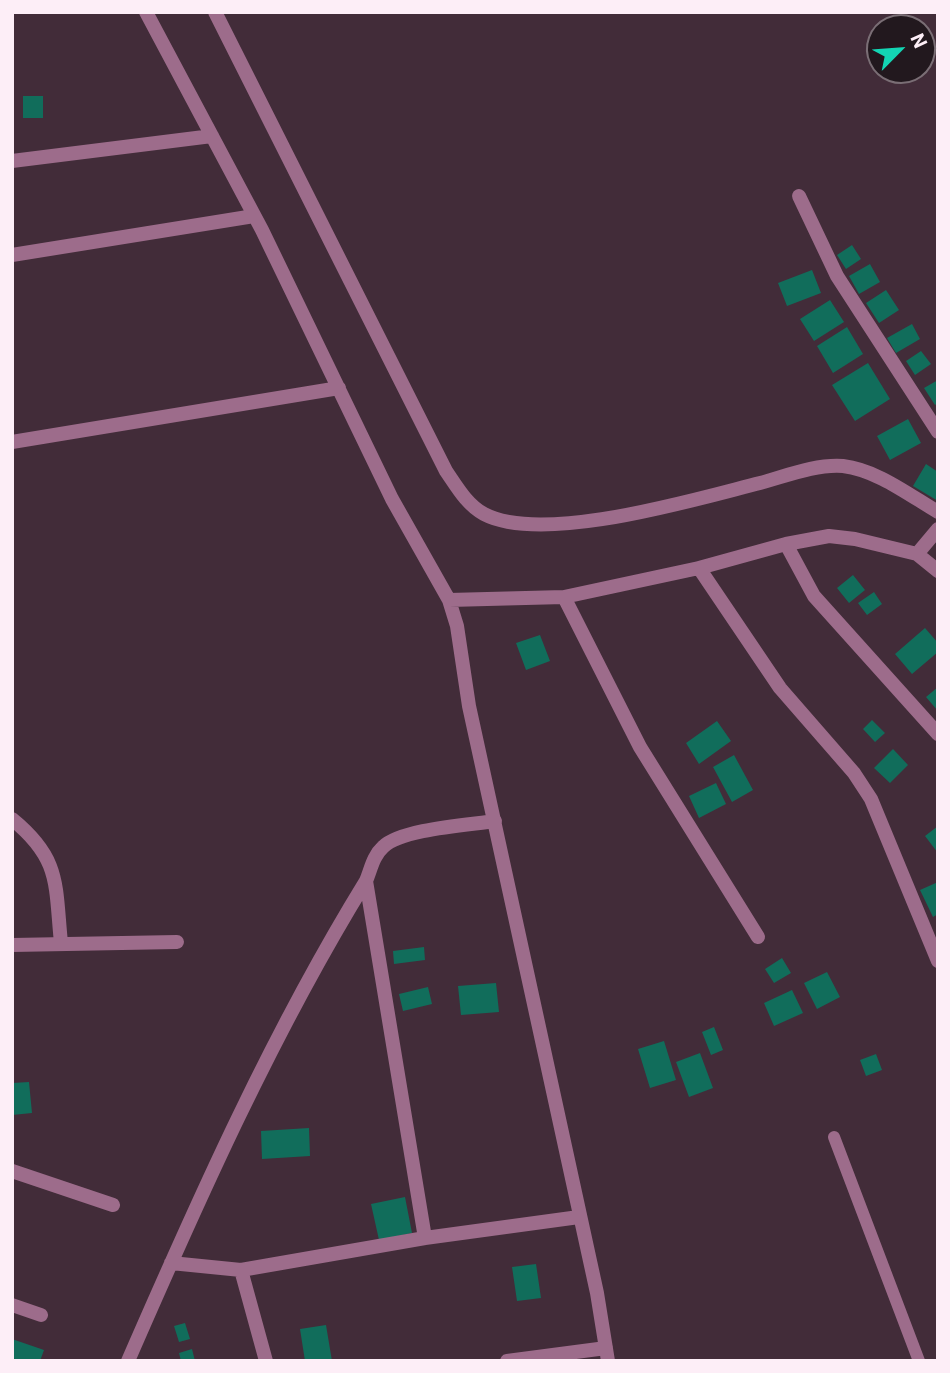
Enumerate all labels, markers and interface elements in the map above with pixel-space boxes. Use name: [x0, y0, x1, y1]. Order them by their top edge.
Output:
north arrow: [866, 14, 936, 84]
text: N: [905, 30, 932, 52]

